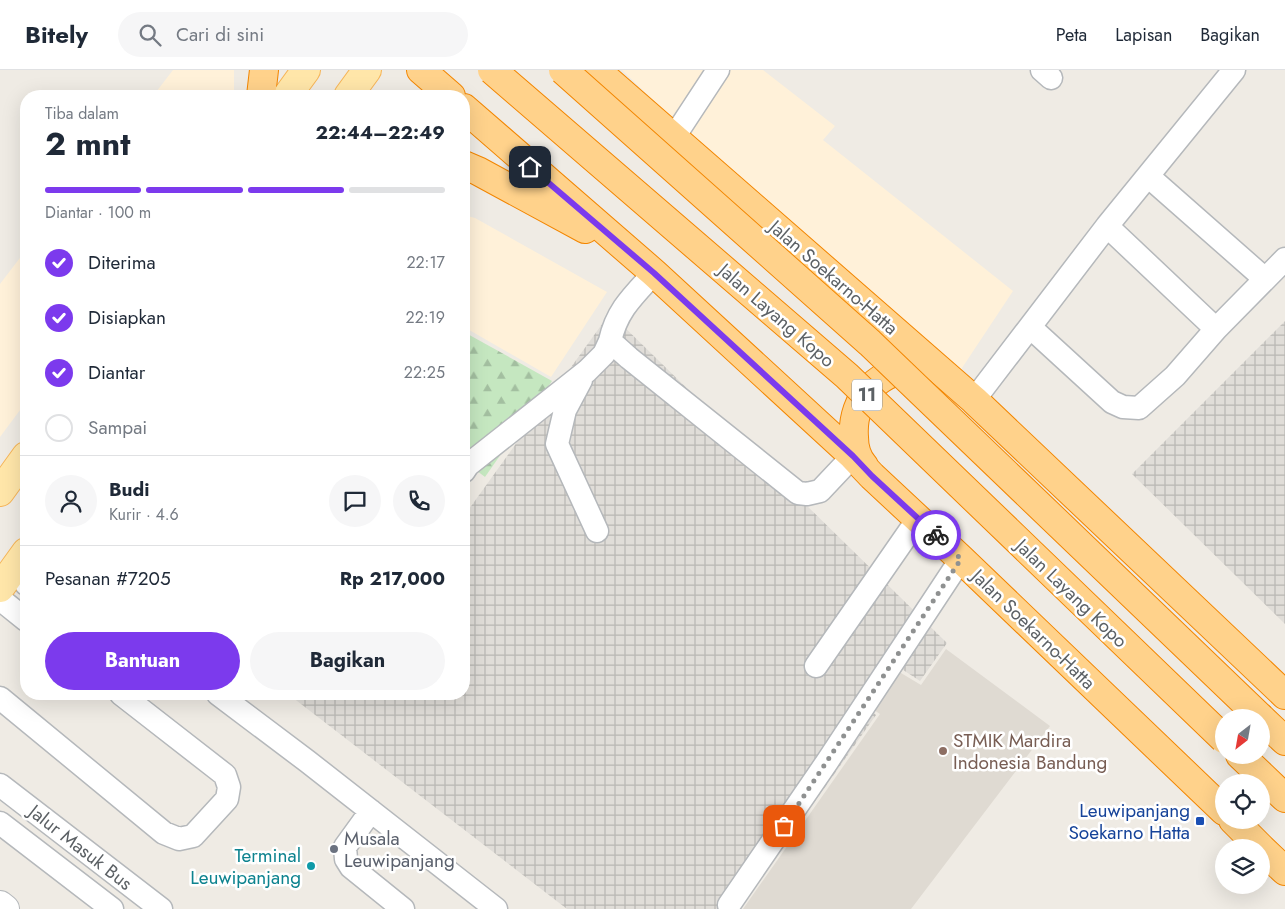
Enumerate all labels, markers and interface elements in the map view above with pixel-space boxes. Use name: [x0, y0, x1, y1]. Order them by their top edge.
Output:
search box: [118, 12, 468, 57]
text: Bitely: [25, 17, 88, 52]
icon: search: [136, 21, 164, 49]
text: Cari di sini: [176, 21, 264, 48]
text: Peta: [1056, 22, 1087, 48]
text: Lapisan: [1115, 22, 1172, 48]
text: Bagikan: [1200, 22, 1260, 48]
text: Tiba dalam: [45, 102, 119, 125]
text: 22:44–22:49: [316, 119, 445, 146]
text: 2 mnt: [45, 121, 130, 167]
pin: [509, 146, 551, 188]
icon: home: [516, 153, 544, 181]
text: Diantar · 100 m: [45, 201, 151, 224]
street label: Jalan Soekarno-Hatta: [761, 212, 904, 341]
icon: check: [45, 249, 73, 277]
text: Diterima: [88, 249, 156, 276]
text: 22:17: [406, 251, 445, 274]
street label: Jalan Layang Kopo: [710, 255, 841, 374]
icon: check: [45, 304, 73, 332]
text: Disiapkan: [88, 304, 166, 331]
text: 22:19: [406, 306, 445, 329]
icon: check: [45, 359, 73, 387]
text: Diantar: [88, 359, 145, 386]
text: 22:25: [404, 361, 445, 384]
road number: 11: [852, 380, 882, 410]
text: Sampai: [88, 414, 147, 441]
button: person: [45, 475, 97, 527]
button: chat: [329, 475, 381, 527]
button: phone: [393, 475, 445, 527]
text: Budi: [109, 476, 150, 503]
text: Kurir · 4.6: [109, 503, 179, 526]
courier: [911, 510, 961, 560]
icon: bike: [922, 521, 950, 549]
street label: Jalan Layang Kopo: [1008, 531, 1134, 654]
street label: Jalan Soekarno-Hatta: [964, 561, 1102, 696]
text: Pesanan #7205: [45, 565, 171, 592]
text: Rp 217,000: [340, 565, 445, 592]
button: Bantuan: [45, 632, 240, 690]
button: Bagikan: [250, 632, 445, 690]
north arrow: [1215, 709, 1270, 764]
map controls: [1215, 709, 1270, 894]
place label: STMIK Mardira Indonesia Bandung: [953, 727, 1107, 776]
marker: STMIK Mardira Indonesia Bandung: [937, 745, 949, 757]
button: locate: [1215, 774, 1270, 829]
street label: Jalur Masuk Bus: [21, 797, 138, 897]
place label: Leuwipanjang Soekarno Hatta: [1068, 797, 1190, 846]
pin: [763, 805, 805, 847]
icon: bag: [770, 812, 798, 840]
marker: Leuwipanjang Soekarno Hatta: [1194, 815, 1206, 827]
place label: Musala Leuwipanjang: [344, 825, 455, 874]
button: layers: [1215, 839, 1270, 894]
place label: Terminal Leuwipanjang: [190, 842, 301, 891]
marker: Musala Leuwipanjang: [328, 843, 340, 855]
marker: Terminal Leuwipanjang: [305, 860, 317, 872]

